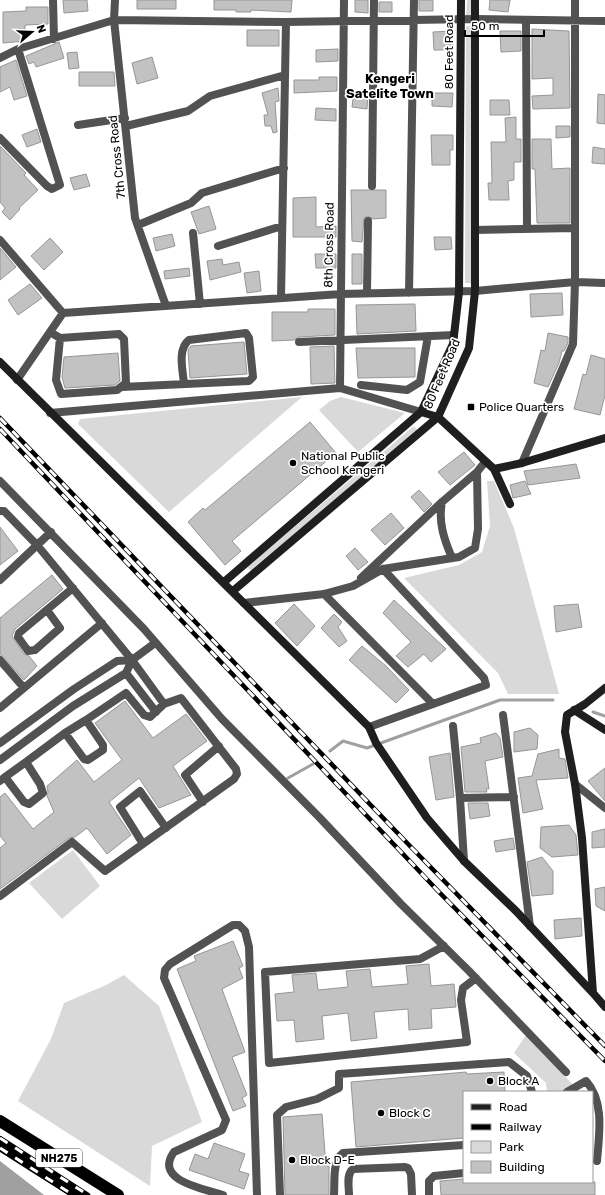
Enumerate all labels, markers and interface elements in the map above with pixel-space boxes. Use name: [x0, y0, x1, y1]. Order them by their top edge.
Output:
north arrow: [12, 12, 52, 52]
scale bar: [465, 12, 544, 38]
street label: 80 Feet Road: [442, 15, 456, 89]
text: 50 m: [471, 19, 499, 33]
text: N: [34, 23, 48, 35]
district label: Kengeri Satelite Town: [346, 71, 434, 101]
street label: 7th Cross Road: [106, 114, 128, 200]
street label: 8th Cross Road: [321, 202, 337, 288]
street label: 80 Feet Road: [421, 337, 463, 411]
place label: Police Quarters: [479, 400, 564, 414]
marker: Police Quarters: [466, 402, 476, 412]
place label: National Public School Kengeri: [301, 449, 385, 477]
marker: National Public School Kengeri: [288, 458, 298, 468]
place label: Block A: [498, 1074, 539, 1088]
marker: Block A: [485, 1076, 495, 1086]
legend: [463, 1091, 593, 1183]
text: Road: [499, 1100, 527, 1114]
place label: Block C: [389, 1106, 430, 1120]
marker: Block C: [376, 1108, 386, 1118]
text: Railway: [499, 1120, 542, 1134]
text: Park: [499, 1140, 525, 1154]
road number: NH275: [36, 1149, 82, 1167]
place label: Block D-E: [300, 1153, 355, 1167]
marker: Block D-E: [287, 1155, 297, 1165]
text: Building: [499, 1160, 545, 1174]

